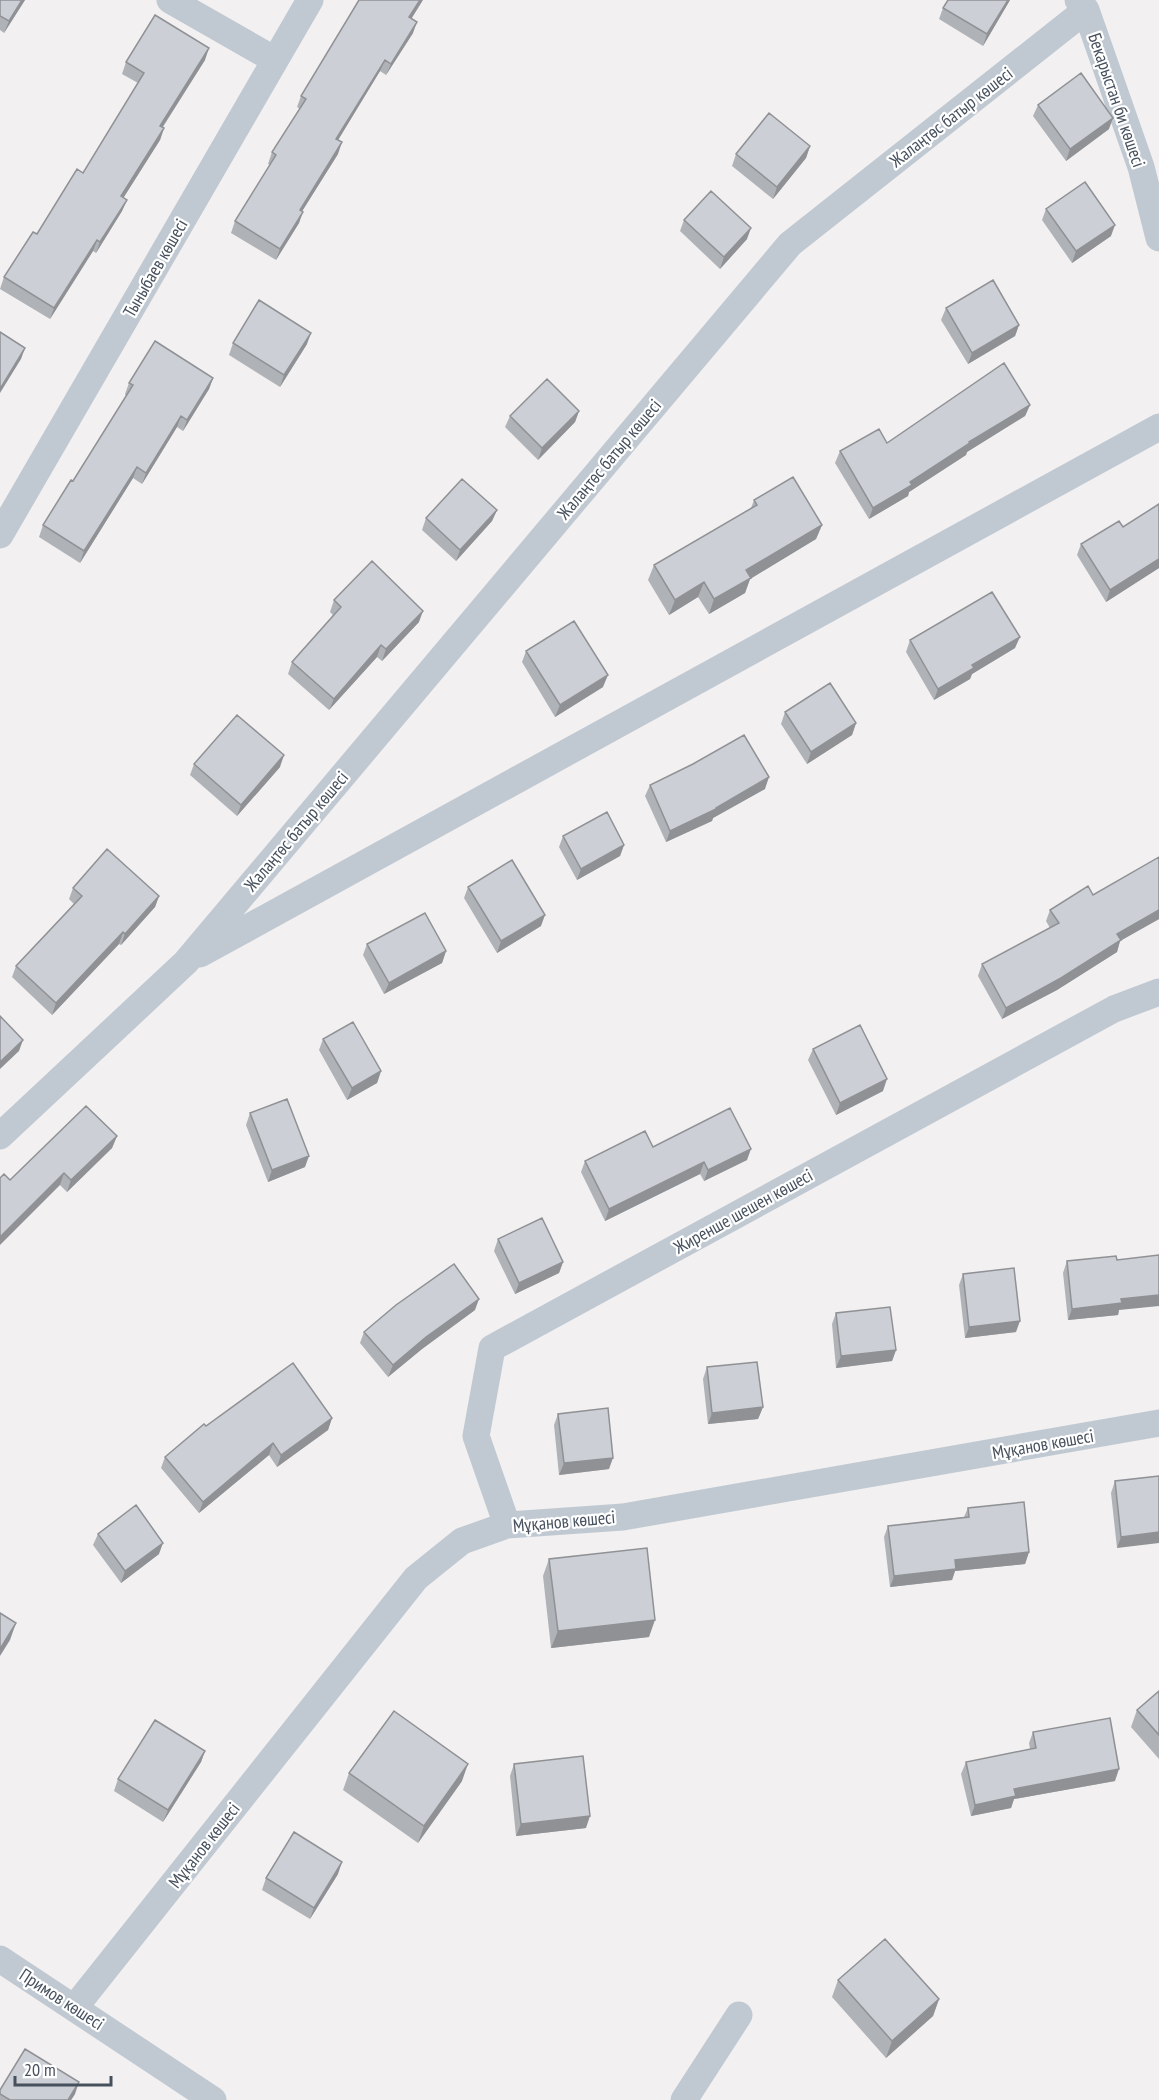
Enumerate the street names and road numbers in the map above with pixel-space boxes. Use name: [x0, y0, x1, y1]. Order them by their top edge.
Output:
street label: Бекарыстан би көшесі: [1083, 30, 1151, 170]
street label: Жалаңтөс батыр көшесі: [884, 62, 1017, 173]
street label: Тыныбаев көшесі: [118, 215, 192, 321]
street label: Жалаңтөс батыр көшесі: [551, 394, 666, 525]
street label: Жалаңтөс батыр көшесі: [238, 766, 353, 897]
street label: Жиренше шешен көшесі: [669, 1163, 817, 1259]
street label: Мұқанов көшесі: [990, 1424, 1096, 1464]
street label: Мұқанов көшесі: [512, 1505, 616, 1537]
street label: Мұқанов көшесі: [163, 1797, 245, 1893]
street label: Примов көшесі: [15, 1963, 109, 2035]

